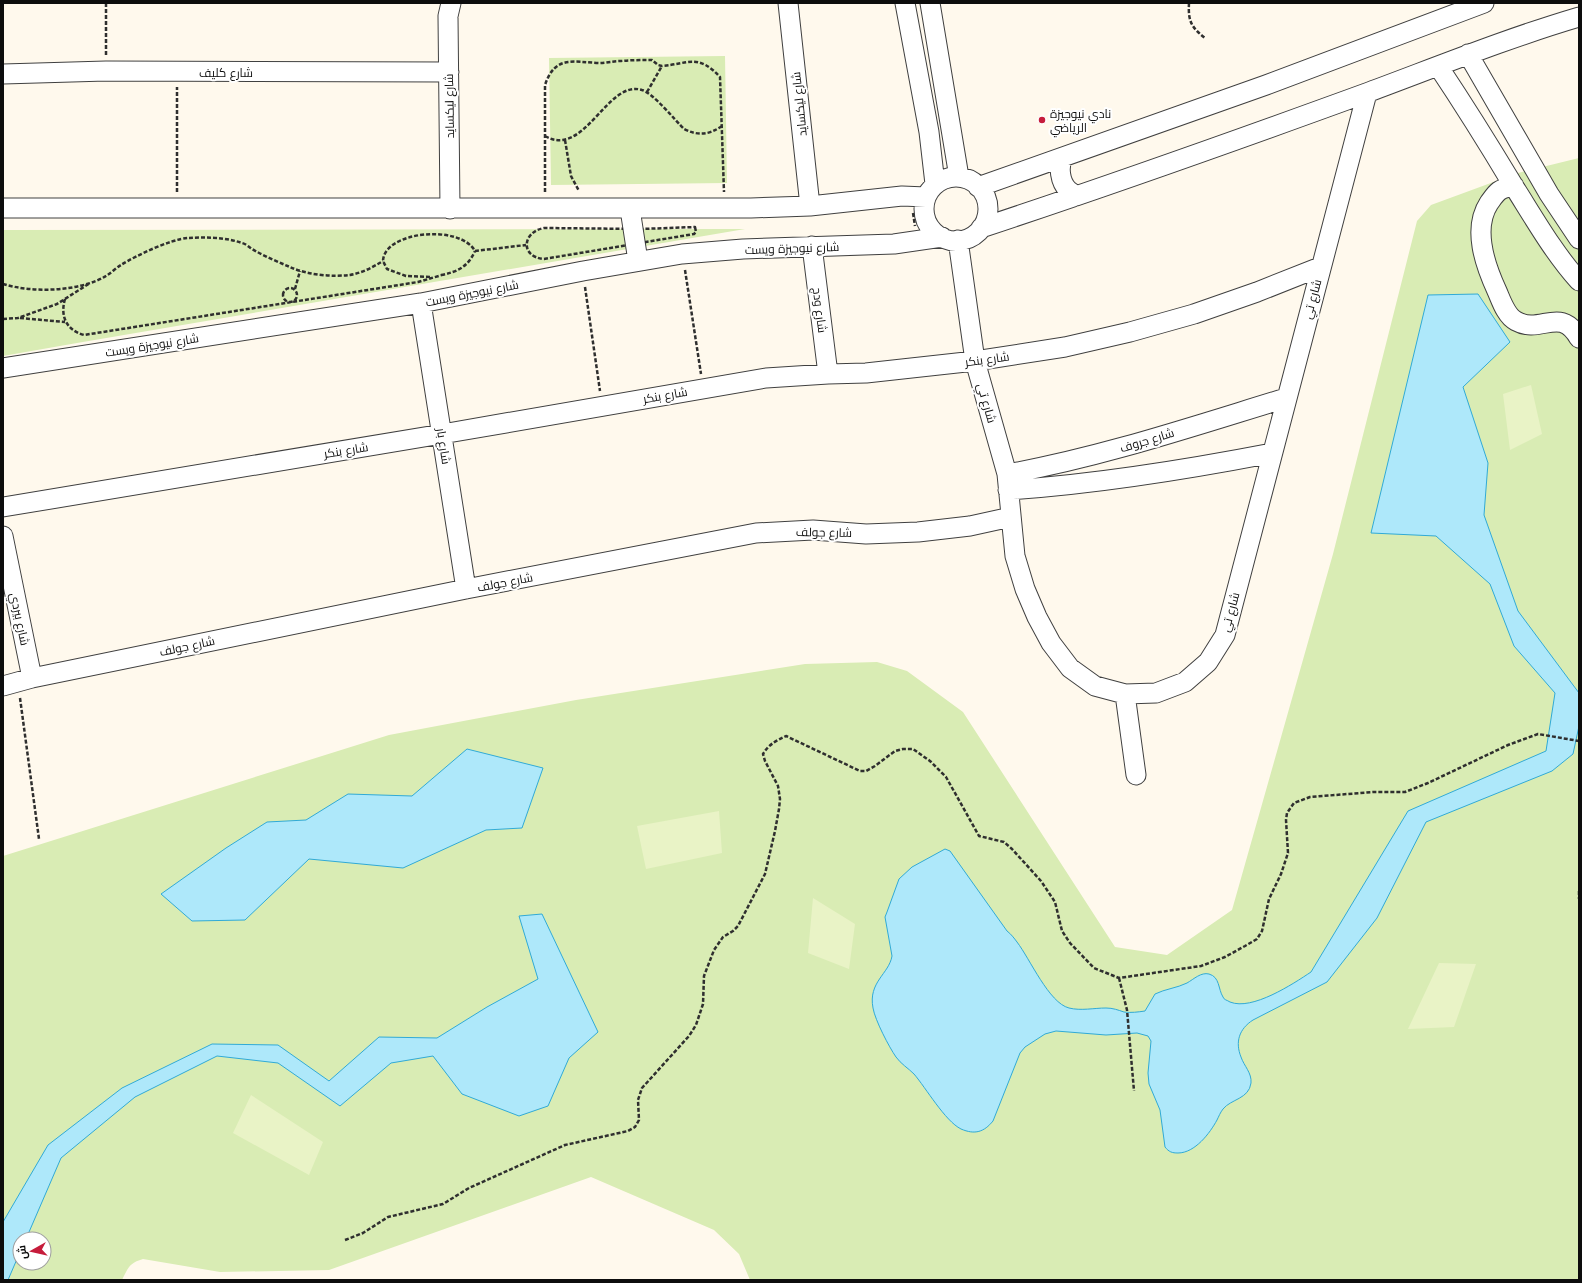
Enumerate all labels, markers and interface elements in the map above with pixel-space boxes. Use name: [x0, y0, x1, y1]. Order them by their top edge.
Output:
street label: شارع كليف: [199, 65, 253, 81]
street label: شارع ليكسايد: [788, 71, 811, 137]
street label: شارع ليكسايد: [441, 73, 458, 139]
place label: نادي نيوجيزة الرياضي: [1050, 106, 1111, 138]
marker: نادي نيوجيزة الرياضي: [1037, 115, 1047, 125]
street label: شارع نيوجيزة ويست: [745, 239, 840, 258]
street label: شارع نيوجيزة ويست: [424, 277, 520, 310]
street label: شارع تي: [1300, 277, 1327, 321]
street label: شارع ودج: [809, 286, 830, 334]
street label: شارع نيوجيزة ويست: [104, 330, 200, 361]
street label: شارع بنكر: [963, 348, 1010, 371]
street label: شارع تي: [971, 381, 1000, 425]
street label: شارع بنكر: [641, 384, 689, 407]
street label: شارع جروف: [1118, 425, 1176, 456]
street label: شارع بار: [433, 426, 454, 465]
street label: شارع بنكر: [322, 439, 370, 462]
street label: شارع جولف: [796, 524, 852, 541]
street label: شارع جولف: [476, 569, 534, 596]
street label: شارع تي: [1218, 590, 1245, 634]
street label: شارع بيردي: [4, 591, 33, 647]
street label: شارع جولف: [158, 633, 216, 660]
north arrow: [12, 1231, 52, 1271]
text: ش: [14, 1244, 30, 1260]

